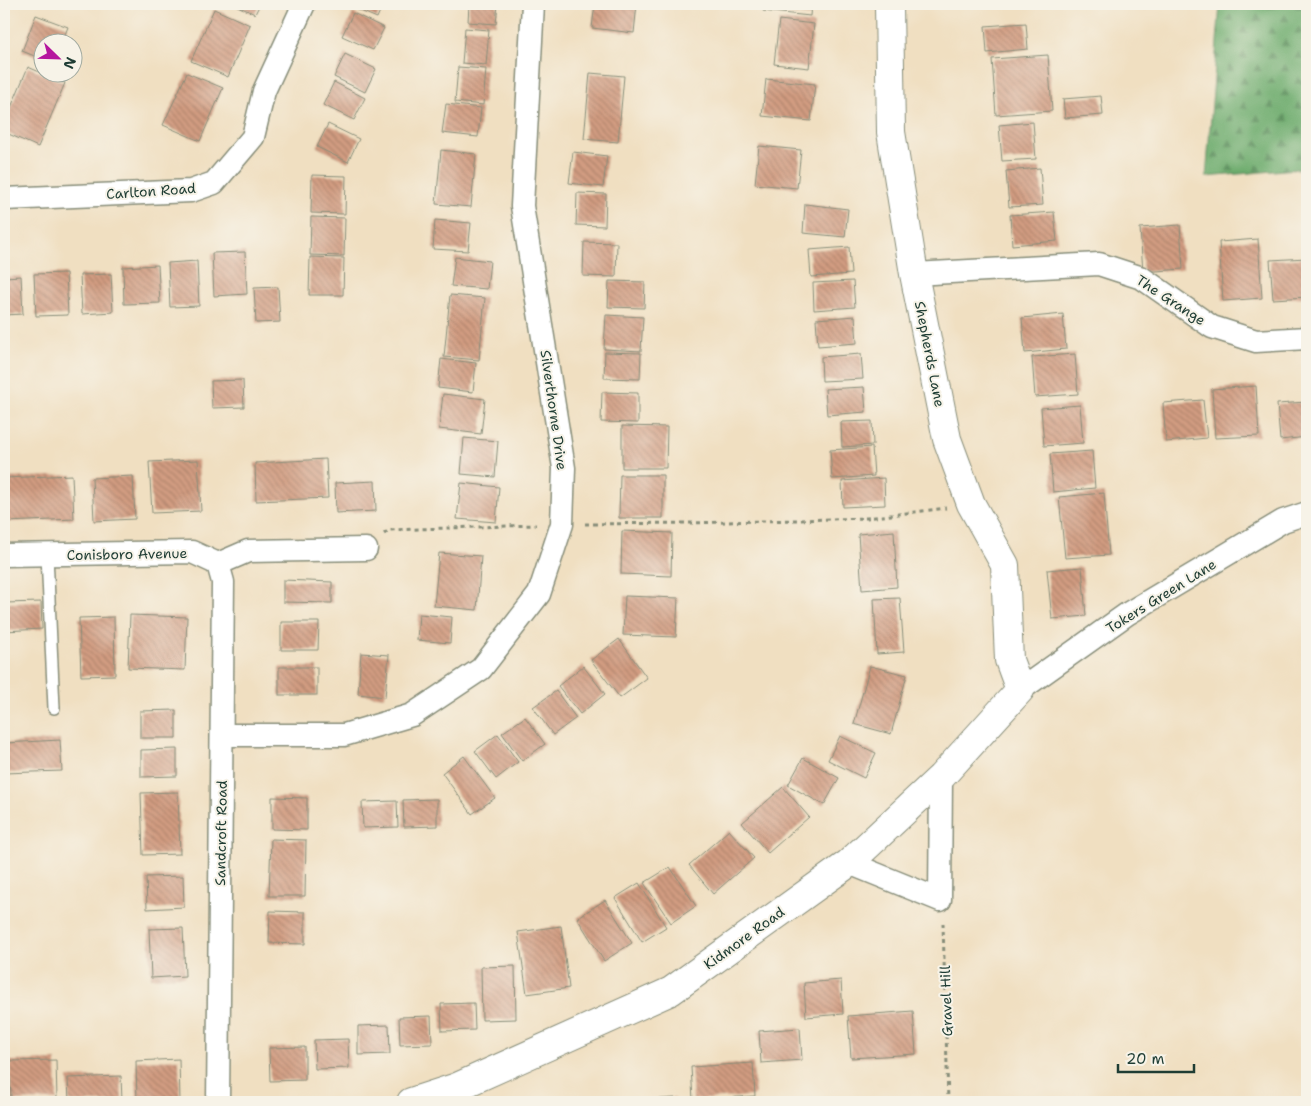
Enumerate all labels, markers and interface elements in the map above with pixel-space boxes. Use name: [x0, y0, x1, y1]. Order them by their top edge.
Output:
north arrow: [32, 32, 82, 82]
text: N: [60, 54, 80, 72]
street label: Carlton Road: [106, 179, 197, 203]
street label: The Grange: [1133, 271, 1209, 329]
street label: Shepherds Lane: [911, 300, 949, 408]
street label: Silverthorne Drive: [537, 349, 571, 471]
street label: Conisboro Avenue: [67, 544, 188, 564]
street label: Tokers Green Lane: [1103, 555, 1219, 637]
street label: Sandcroft Road: [211, 780, 231, 886]
street label: Kidmore Road: [700, 903, 788, 973]
street label: Gravel Hill: [936, 964, 956, 1037]
scale bar: [1118, 1041, 1195, 1073]
text: 20 m: [1126, 1049, 1165, 1069]

